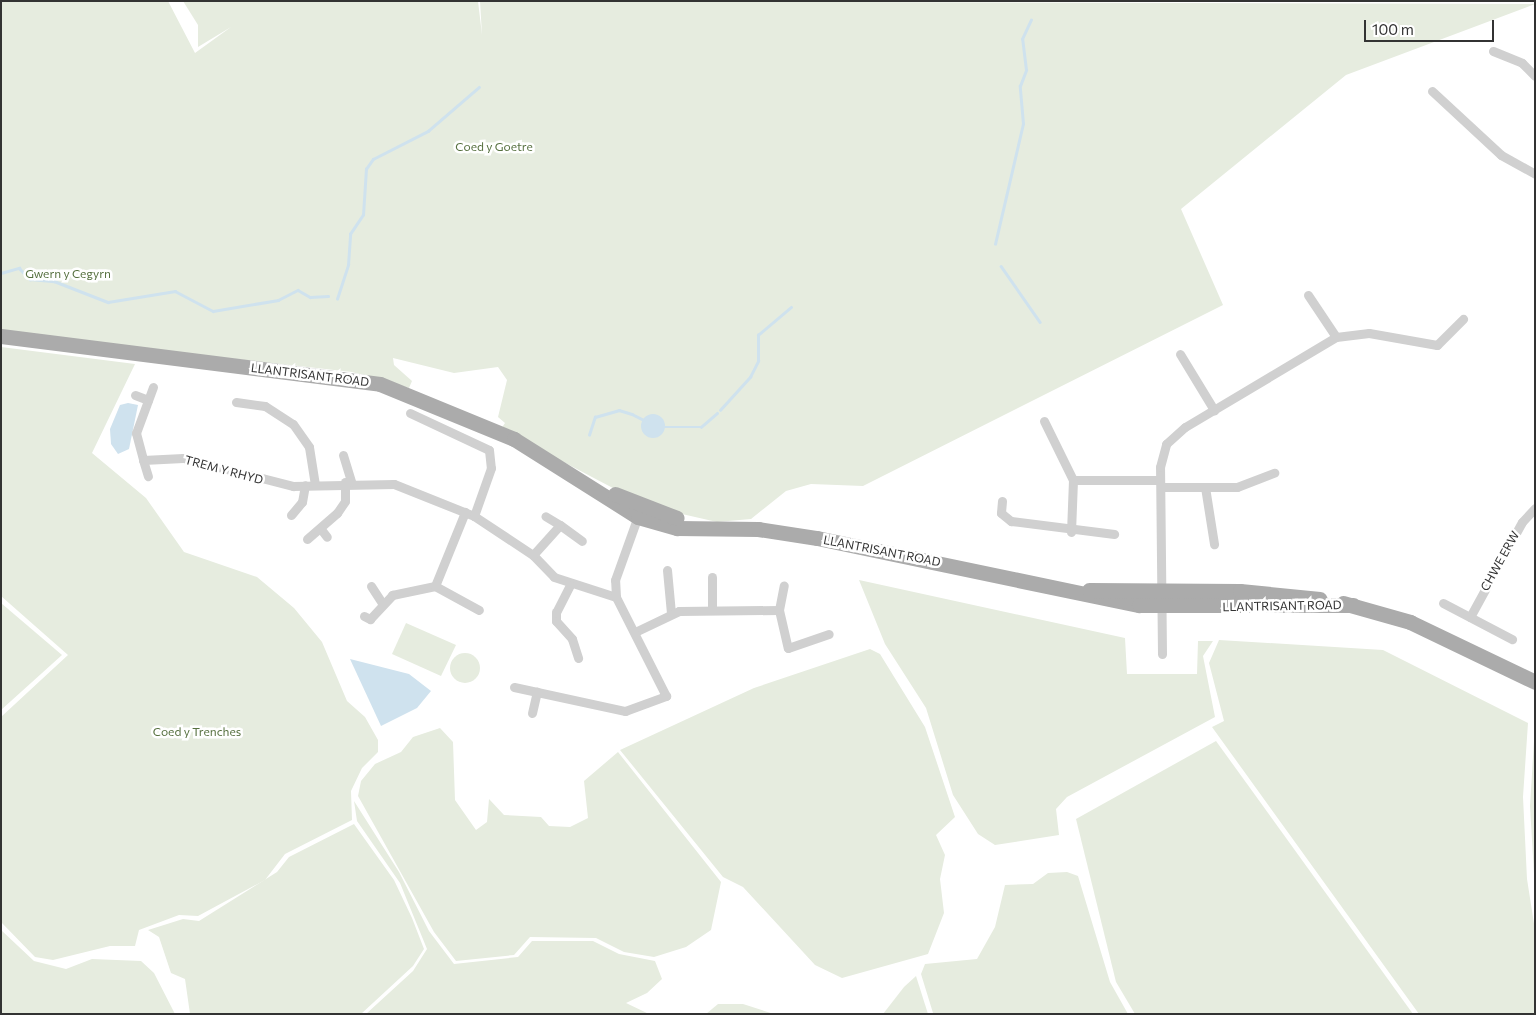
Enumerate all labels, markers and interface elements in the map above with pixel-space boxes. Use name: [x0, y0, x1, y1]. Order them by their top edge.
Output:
scale bar: [1366, 10, 1496, 42]
text: 100 m: [1372, 20, 1414, 38]
park label: Coed y Goetre: [455, 140, 533, 154]
park label: Gwern y Cegyrn: [25, 267, 111, 281]
street label: LLANTRISANT ROAD: [250, 361, 370, 389]
street label: TREM Y RHYD: [183, 453, 265, 487]
street label: CHWE ERW: [1478, 529, 1522, 593]
street label: LLANTRISANT ROAD: [822, 533, 942, 569]
street label: LLANTRISANT ROAD: [1222, 598, 1342, 614]
park label: Coed y Trenches: [153, 725, 241, 739]

